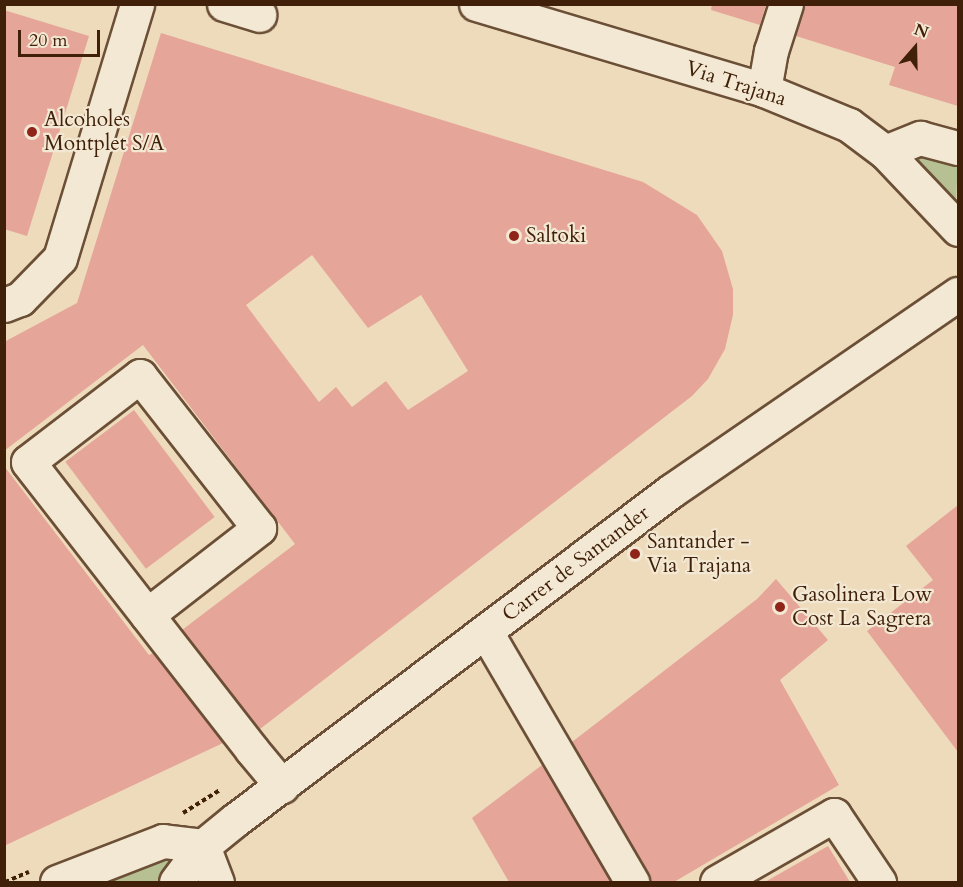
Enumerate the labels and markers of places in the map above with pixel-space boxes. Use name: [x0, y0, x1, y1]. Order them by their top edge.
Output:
place label: Alcoholes Montplet S/A: [44, 107, 164, 157]
marker: Alcoholes Montplet S/A: [25, 125, 39, 139]
place label: Saltoki: [526, 223, 586, 249]
marker: Saltoki: [507, 229, 521, 243]
place label: Santander - Via Trajana: [647, 529, 751, 579]
marker: Santander - Via Trajana: [628, 547, 642, 561]
place label: Gasolinera Low Cost La Sagrera: [792, 582, 932, 632]
marker: Gasolinera Low Cost La Sagrera: [773, 600, 787, 614]

